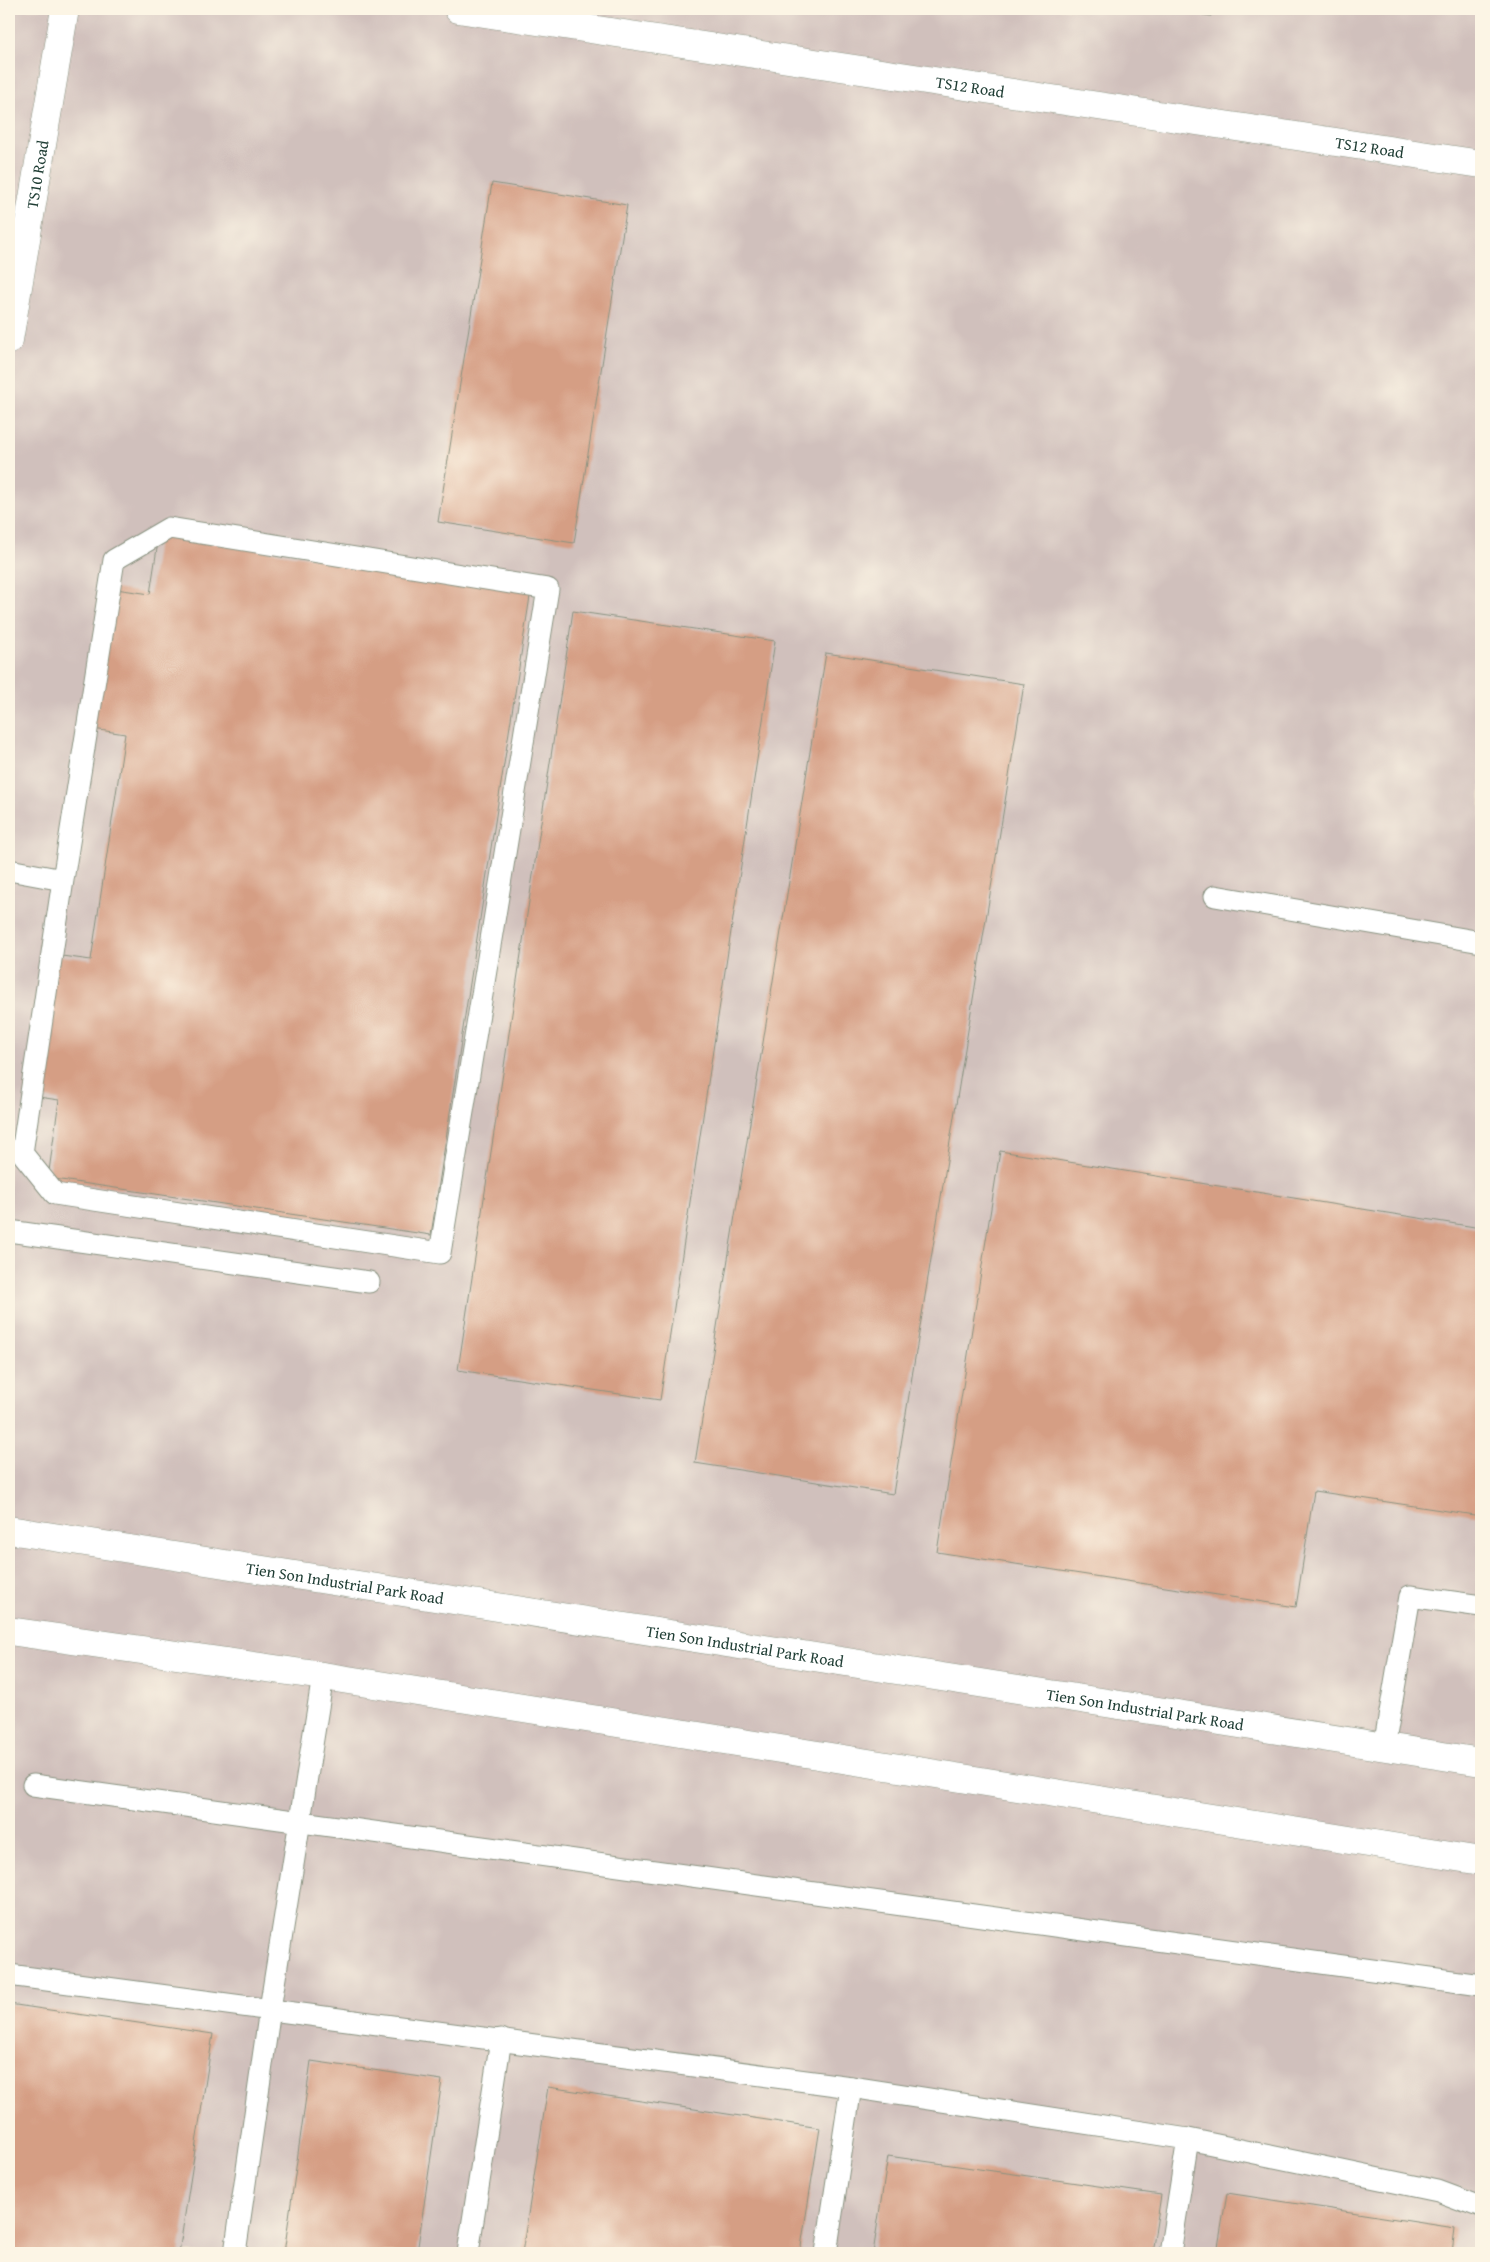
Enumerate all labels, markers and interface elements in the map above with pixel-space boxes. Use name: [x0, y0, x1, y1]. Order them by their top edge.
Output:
street label: TS12 Road: [934, 70, 1007, 104]
street label: TS12 Road: [1334, 130, 1406, 164]
street label: TS10 Road: [19, 138, 55, 210]
street label: Tien Son Industrial Park Road: [244, 1556, 446, 1610]
street label: Tien Son Industrial Park Road: [644, 1619, 846, 1673]
street label: Tien Son Industrial Park Road: [1044, 1682, 1246, 1737]

